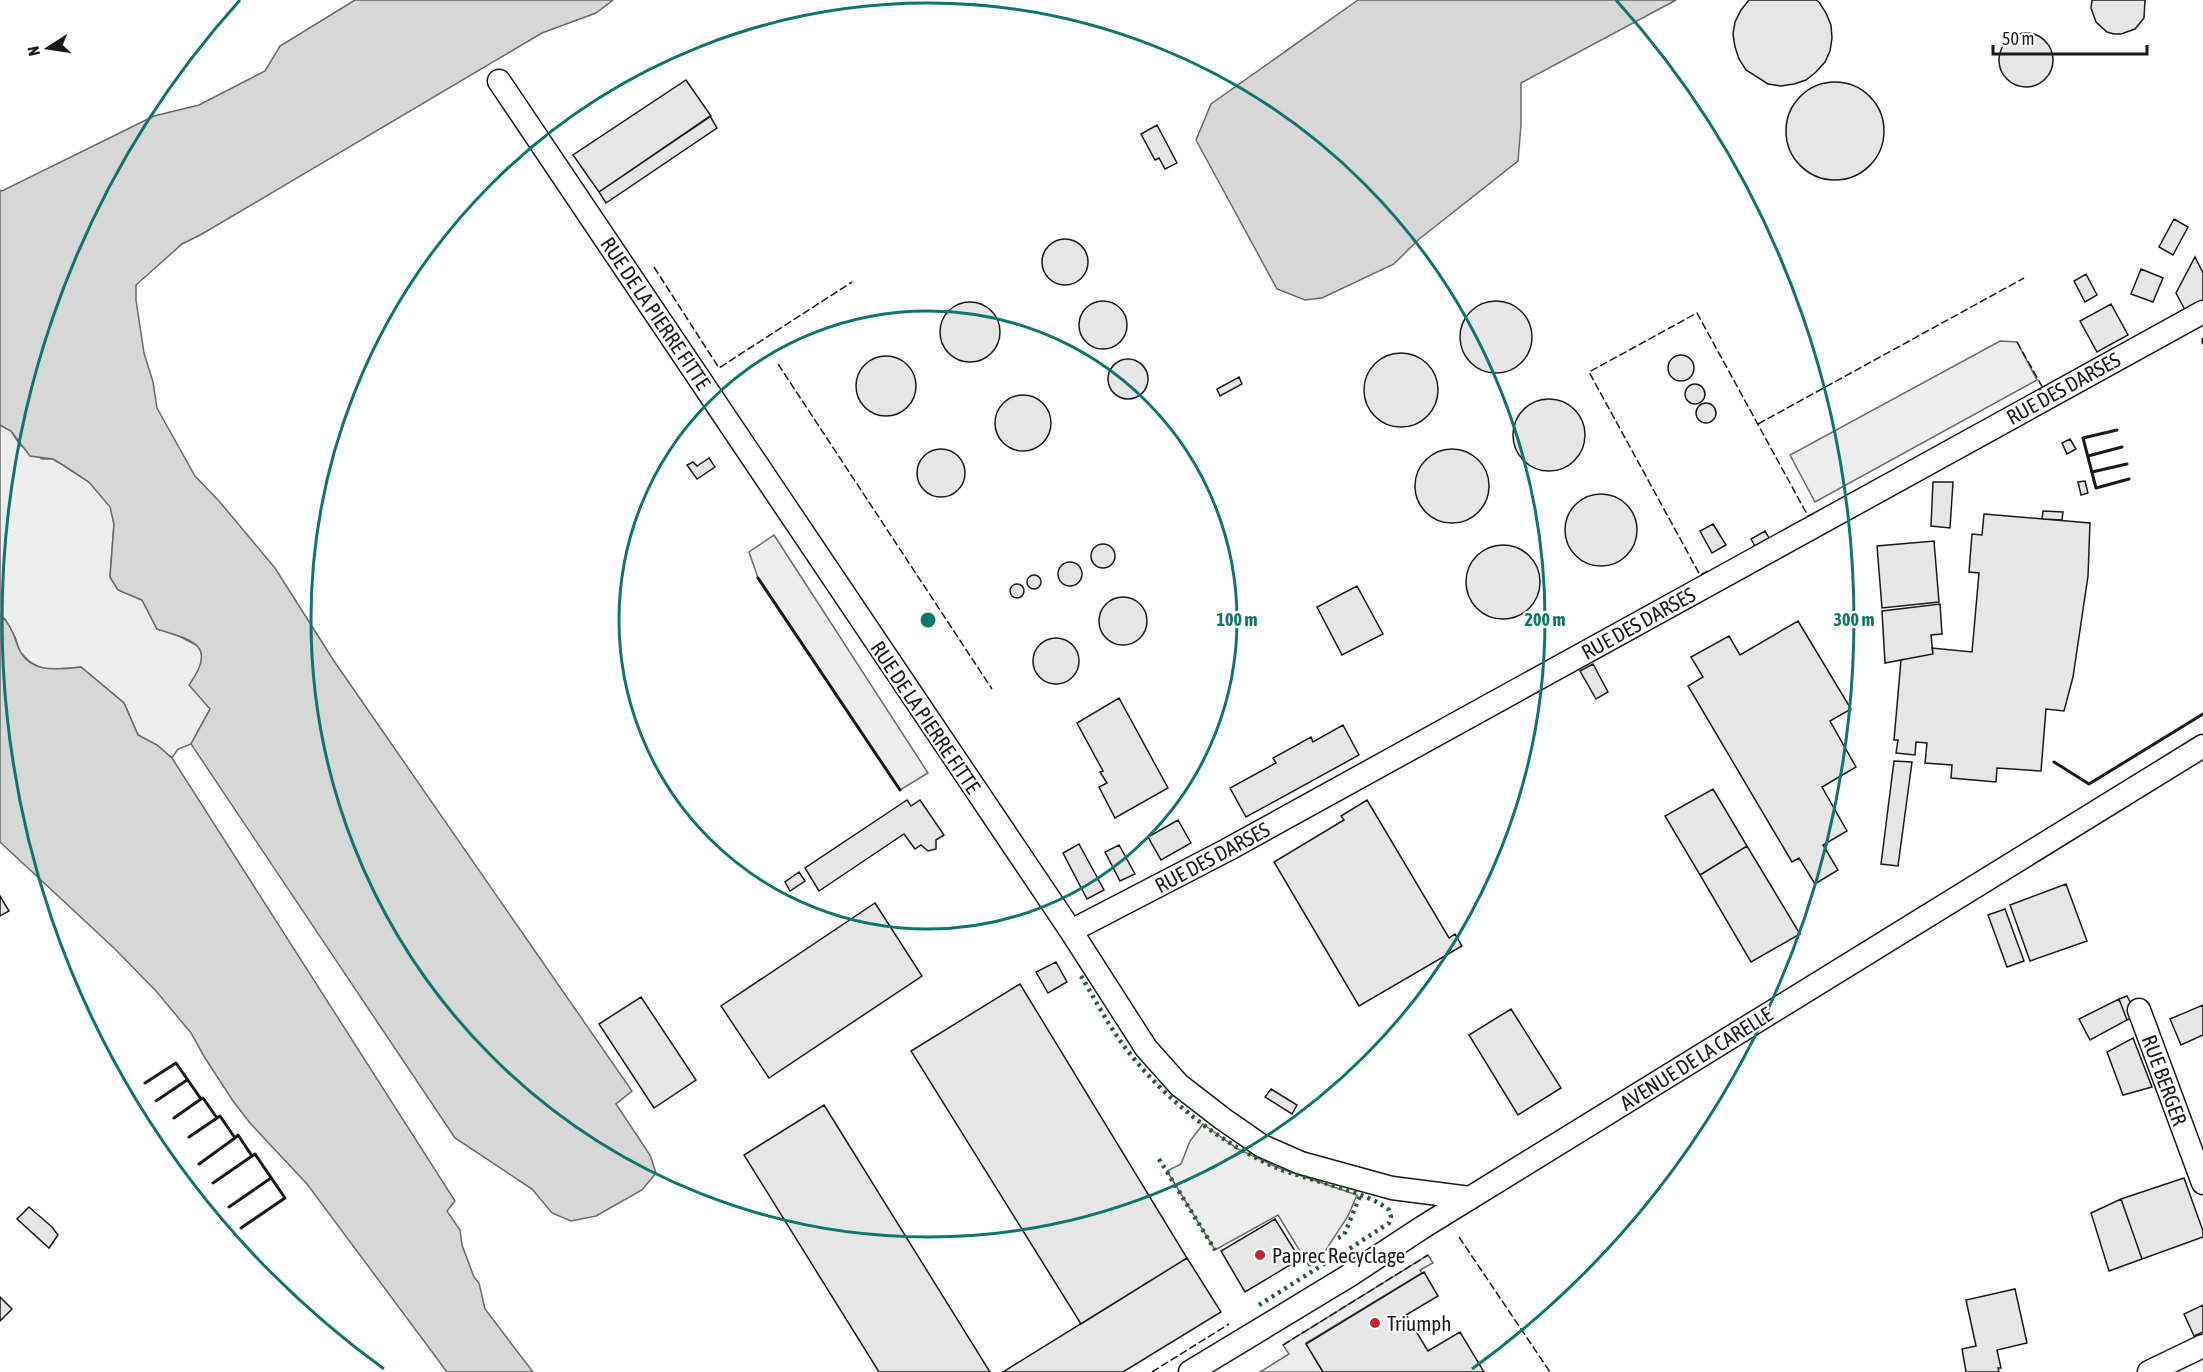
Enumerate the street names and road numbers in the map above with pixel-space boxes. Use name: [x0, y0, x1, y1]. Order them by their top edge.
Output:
street label: RUE DE LA PIERRE FITTE: [596, 232, 716, 394]
street label: RUE DES DARSES: [2002, 347, 2124, 429]
street label: RUE DES DARSES: [1577, 582, 1699, 664]
street label: RUE DE LA PIERRE FITTE: [866, 636, 986, 798]
street label: RUE DES DARSES: [1151, 817, 1274, 897]
street label: AVENUE DE LA CARELLE: [1615, 1001, 1777, 1115]
street label: RUE BERGER: [2138, 1032, 2193, 1129]

